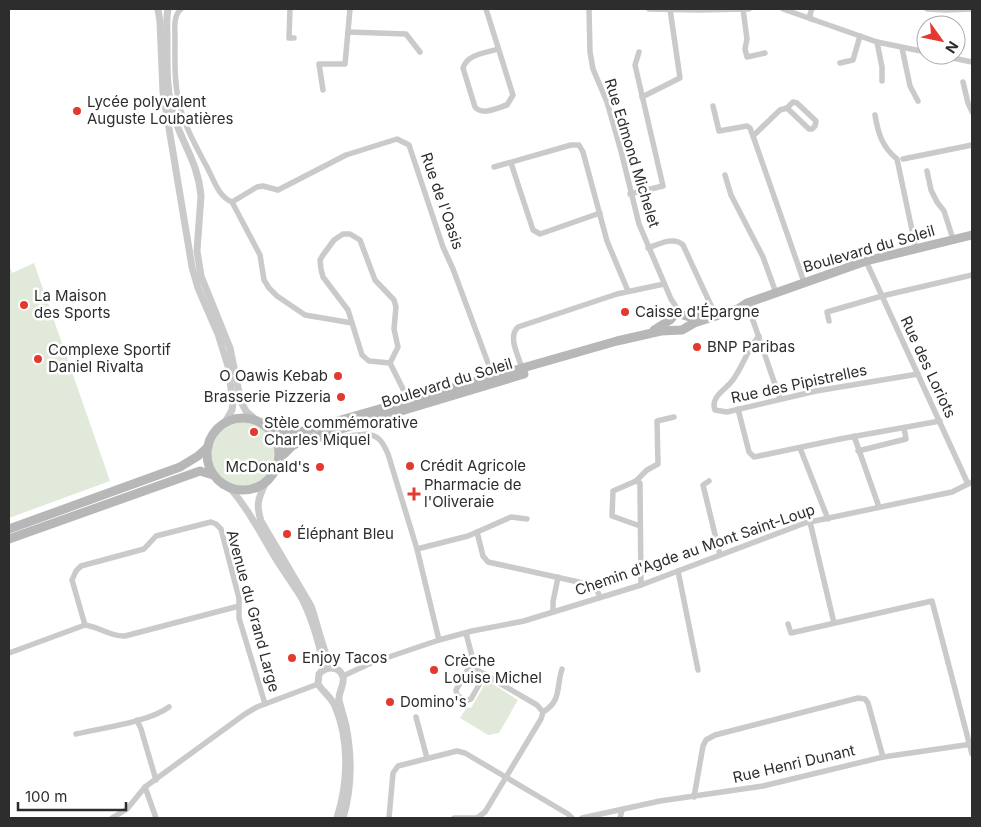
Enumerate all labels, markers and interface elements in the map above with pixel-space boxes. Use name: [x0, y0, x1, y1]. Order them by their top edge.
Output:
north arrow: [916, 15, 966, 65]
text: N: [942, 38, 962, 56]
street label: Rue Edmond Michelet: [601, 76, 664, 230]
place label: Lycée polyvalent Auguste Loubatières: [87, 92, 233, 128]
marker: Lycée polyvalent Auguste Loubatières: [71, 105, 83, 117]
street label: Rue de l'Oasis: [417, 150, 468, 252]
street label: Boulevard du Soleil: [801, 221, 937, 276]
place label: La Maison des Sports: [34, 286, 111, 322]
marker: La Maison des Sports: [18, 299, 30, 311]
place label: Caisse d'Épargne: [635, 302, 759, 321]
marker: Caisse d'Épargne: [619, 306, 631, 318]
street label: Rue des Loriots: [897, 313, 960, 421]
place label: BNP Paribas: [707, 337, 795, 356]
place label: Complexe Sportif Daniel Rivalta: [48, 340, 171, 376]
marker: BNP Paribas: [691, 341, 703, 353]
marker: Complexe Sportif Daniel Rivalta: [32, 353, 44, 365]
street label: Boulevard du Soleil: [379, 354, 515, 411]
street label: Rue des Pipistrelles: [729, 360, 869, 407]
place label: O Oawis Kebab: [219, 366, 328, 385]
marker: O Oawis Kebab: [332, 370, 344, 382]
place label: Brasserie Pizzeria: [204, 387, 331, 406]
marker: Brasserie Pizzeria: [335, 391, 347, 403]
place label: Stèle commémorative Charles Miquel: [264, 413, 418, 449]
marker: Stèle commémorative Charles Miquel: [248, 426, 260, 438]
place label: Crédit Agricole: [420, 456, 526, 475]
place label: McDonald's: [226, 457, 310, 476]
marker: Crédit Agricole: [404, 460, 416, 472]
marker: McDonald's: [314, 461, 326, 473]
place label: Pharmacie de l'Oliveraie: [424, 475, 521, 511]
marker: Pharmacie de l'Oliveraie: [408, 488, 420, 500]
street label: Chemin d'Agde au Mont Saint-Loup: [572, 499, 817, 600]
place label: Éléphant Bleu: [297, 524, 394, 543]
street label: Avenue du Grand Large: [223, 528, 284, 694]
marker: Éléphant Bleu: [281, 528, 293, 540]
place label: Enjoy Tacos: [302, 648, 387, 667]
place label: Crèche Louise Michel: [444, 651, 542, 687]
marker: Enjoy Tacos: [286, 652, 298, 664]
marker: Crèche Louise Michel: [428, 664, 440, 676]
place label: Domino's: [400, 692, 467, 711]
marker: Domino's: [384, 696, 396, 708]
street label: Rue Henri Dunant: [731, 740, 857, 787]
scale bar: [18, 780, 125, 812]
text: 100 m: [25, 787, 67, 806]

